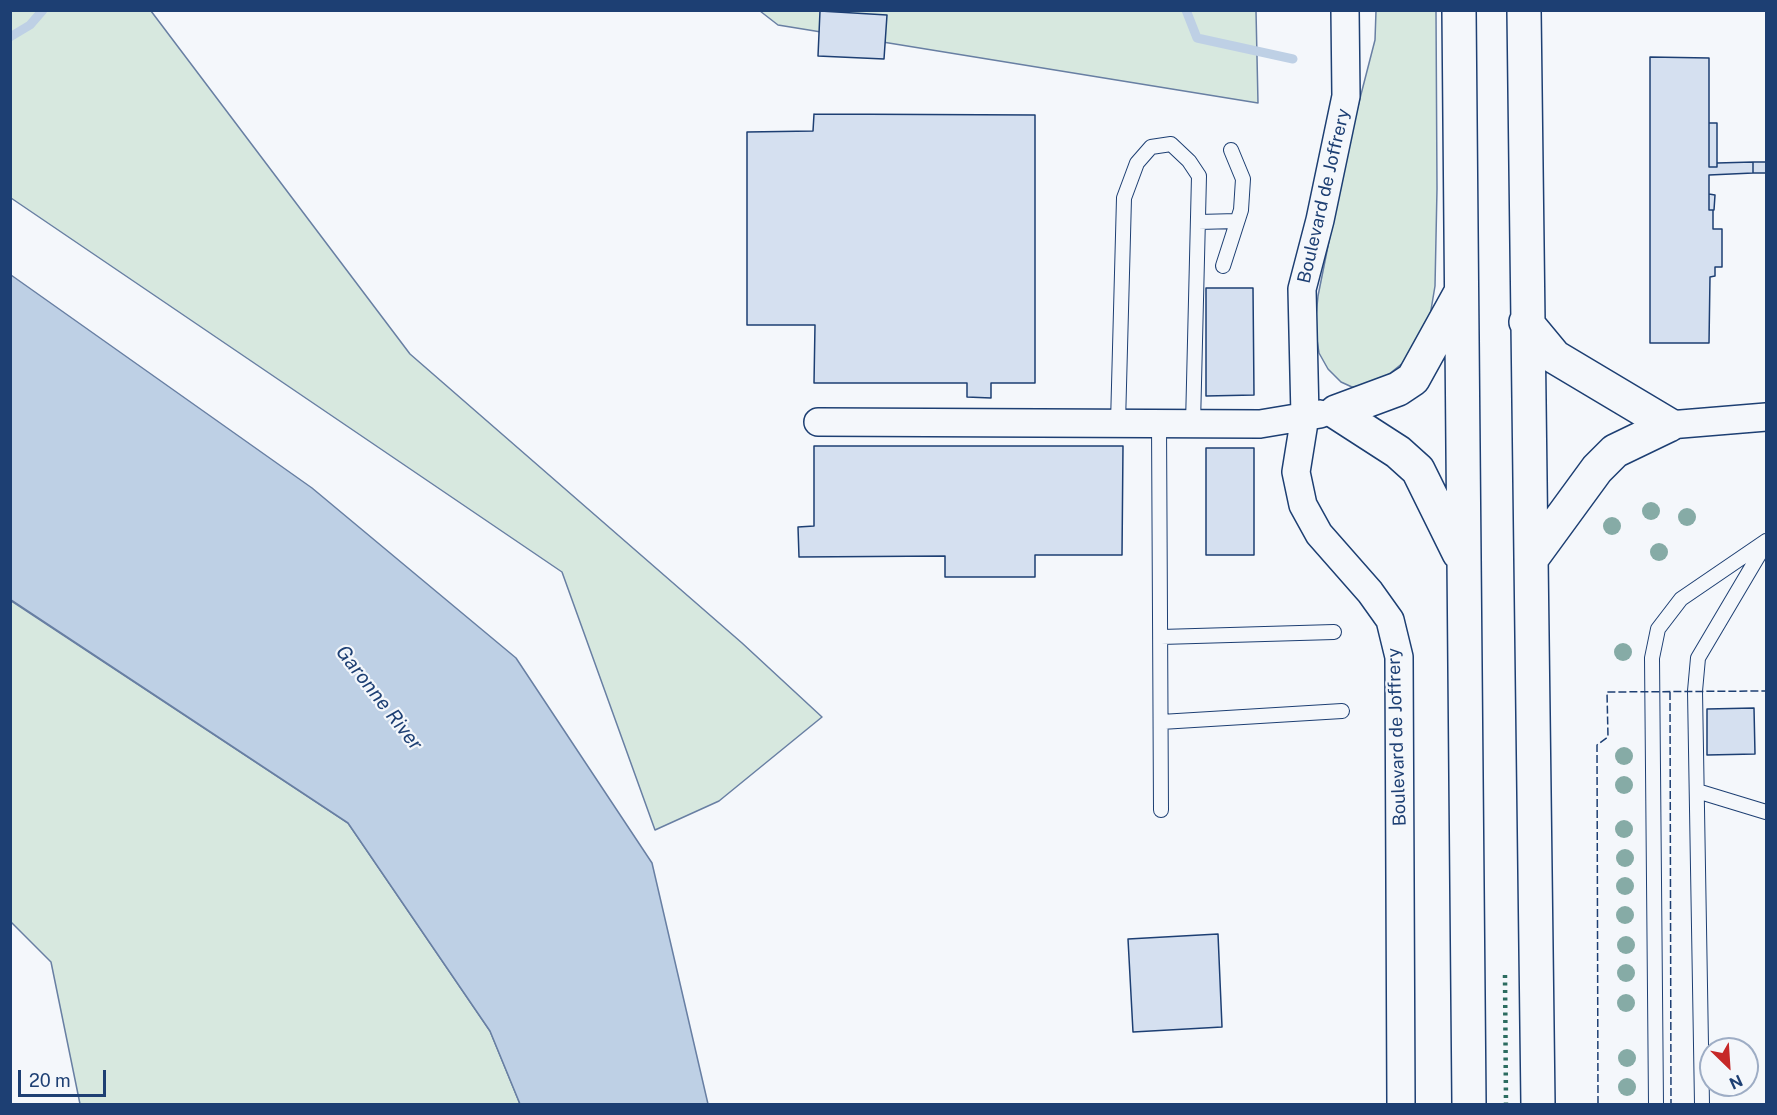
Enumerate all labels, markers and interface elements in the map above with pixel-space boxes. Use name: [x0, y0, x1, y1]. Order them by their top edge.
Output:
street label: Boulevard de Joffrery: [1293, 107, 1355, 285]
water label: Garonne River: [331, 641, 427, 755]
street label: Boulevard de Joffrery: [1383, 647, 1411, 827]
north arrow: [1699, 1037, 1759, 1097]
scale bar: [21, 1058, 110, 1096]
text: 20 m: [29, 1070, 71, 1091]
text: N: [1726, 1071, 1746, 1093]

